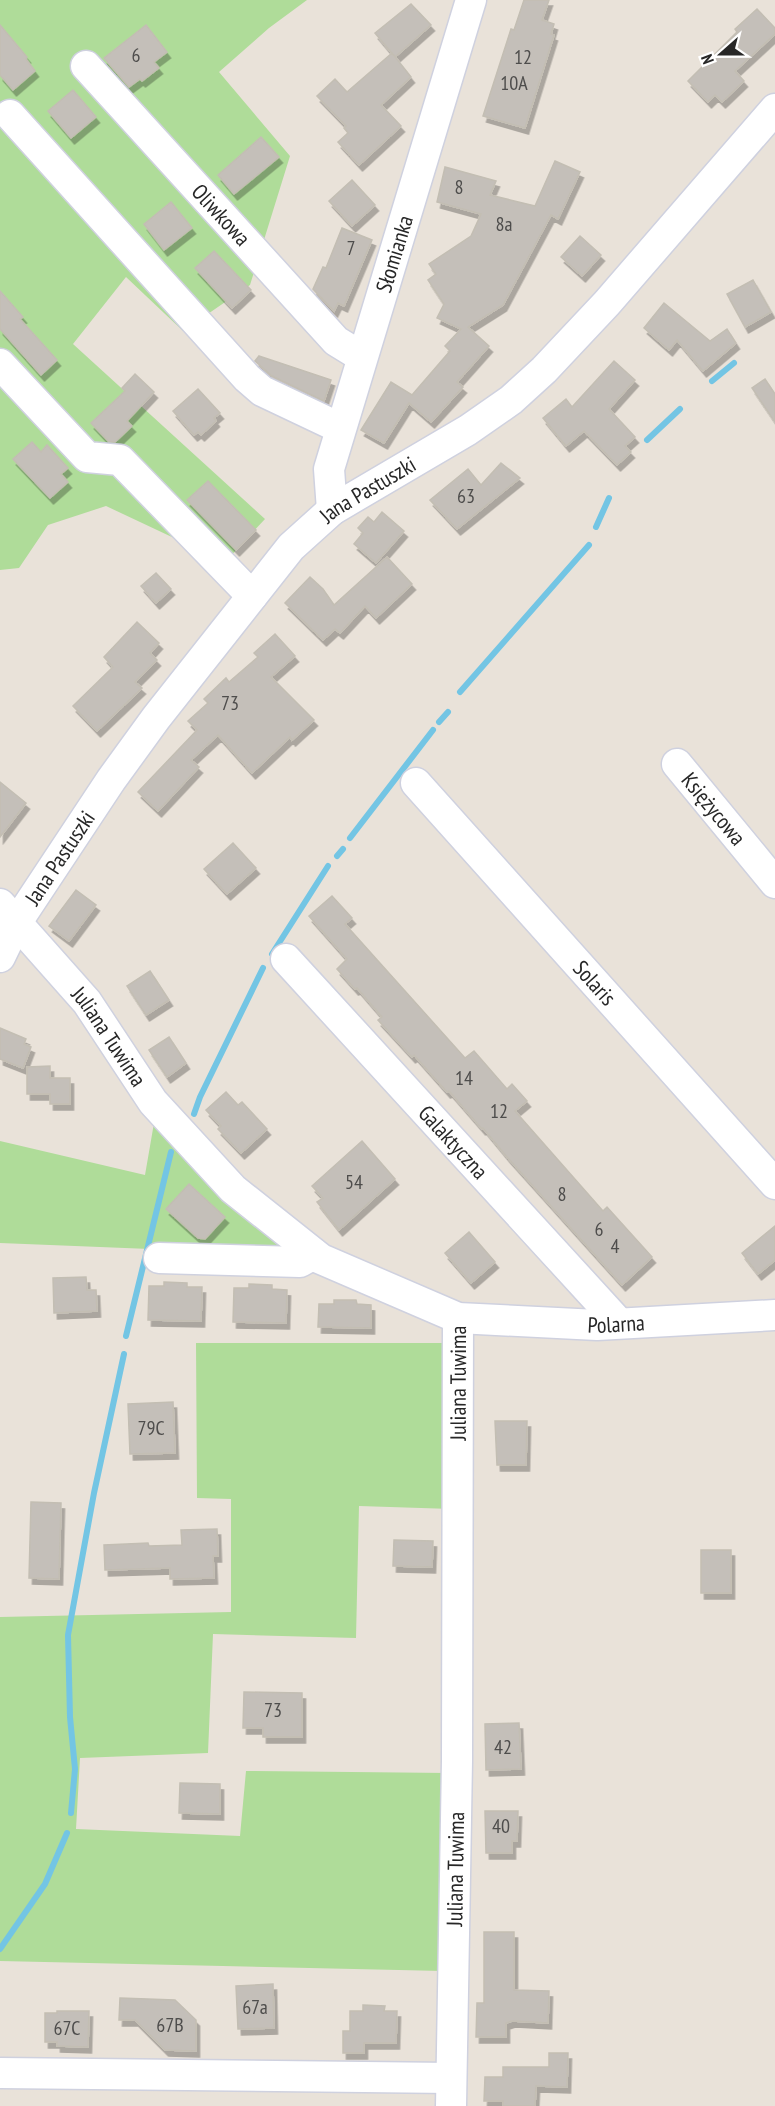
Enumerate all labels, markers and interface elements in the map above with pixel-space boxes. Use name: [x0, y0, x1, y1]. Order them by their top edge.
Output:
north arrow: [691, 24, 751, 84]
house number: 6: [132, 42, 141, 68]
house number: 12: [514, 44, 532, 70]
text: N: [696, 52, 718, 67]
house number: 10A: [500, 70, 528, 96]
house number: 8: [455, 174, 464, 200]
street label: Oliwkowa: [186, 178, 257, 252]
house number: 8a: [496, 211, 513, 237]
street label: Słomianka: [369, 212, 419, 296]
house number: 7: [347, 235, 356, 261]
street label: Jana Pastuszki: [313, 450, 421, 529]
house number: 63: [457, 483, 475, 509]
house number: 73: [221, 690, 239, 716]
street label: Księżycowa: [676, 767, 752, 851]
street label: Jana Pastuszki: [18, 805, 101, 911]
street label: Solaris: [567, 954, 622, 1011]
street label: Juliana Tuwima: [65, 980, 153, 1092]
house number: 14: [455, 1065, 473, 1091]
house number: 12: [490, 1098, 508, 1124]
street label: Galaktyczna: [413, 1099, 494, 1185]
house number: 54: [345, 1169, 363, 1195]
house number: 8: [558, 1181, 567, 1207]
house number: 6: [595, 1216, 604, 1242]
house number: 4: [611, 1233, 620, 1259]
street label: Polarna: [587, 1308, 646, 1339]
street label: Juliana Tuwima: [444, 1326, 472, 1441]
house number: 79C: [137, 1415, 165, 1441]
house number: 73: [264, 1697, 282, 1723]
house number: 42: [494, 1734, 512, 1760]
street label: Juliana Tuwima: [440, 1811, 470, 1928]
house number: 40: [492, 1813, 510, 1839]
house number: 67a: [242, 1994, 268, 2020]
house number: 67B: [156, 2012, 184, 2038]
house number: 67C: [54, 2015, 81, 2041]

